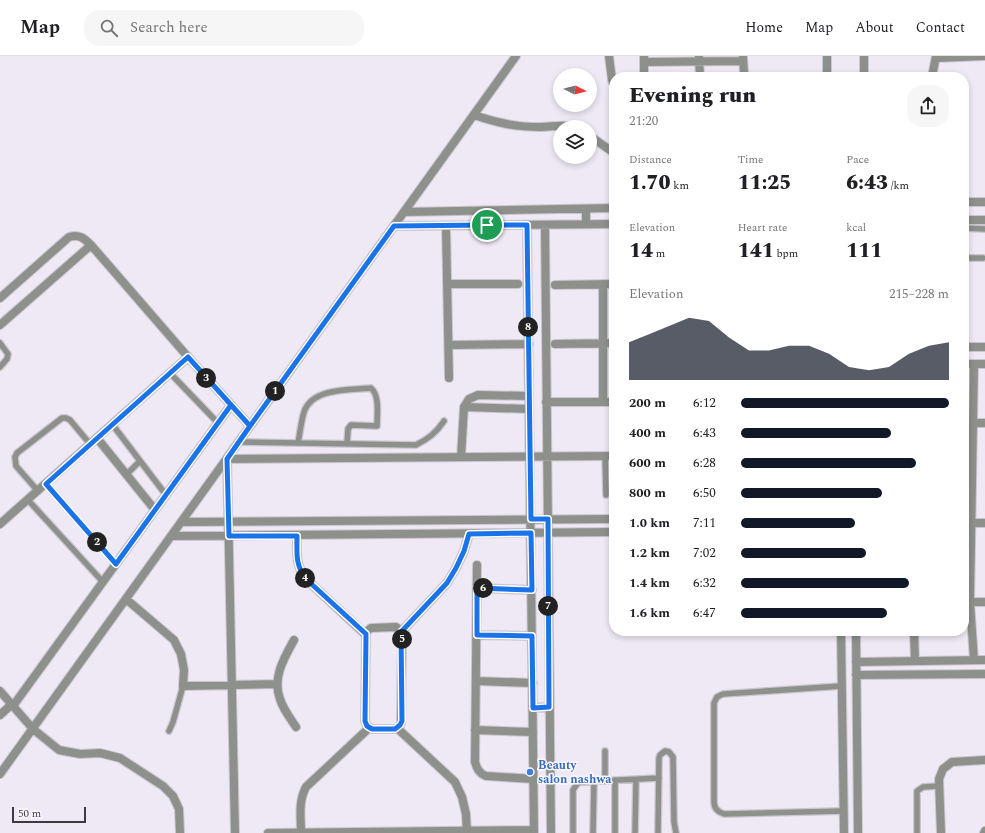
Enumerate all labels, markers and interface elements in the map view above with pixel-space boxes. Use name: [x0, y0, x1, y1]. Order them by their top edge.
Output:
search box: [84, 10, 364, 46]
text: Map: [20, 13, 60, 42]
text: Search here: [130, 16, 208, 39]
icon: search: [98, 17, 120, 39]
text: Home: [745, 17, 783, 38]
text: Map: [805, 17, 833, 38]
text: About: [855, 17, 894, 38]
text: Contact: [916, 17, 965, 38]
north arrow: [553, 68, 597, 112]
map controls: [553, 68, 597, 164]
text: Evening run: [629, 79, 756, 112]
button: share: [907, 85, 949, 127]
text: 21:20: [629, 111, 658, 131]
button: layers: [553, 120, 597, 164]
text: Distance: [629, 151, 672, 168]
text: Time: [738, 151, 763, 168]
text: Pace: [846, 151, 869, 168]
text: 1.70: [629, 168, 671, 198]
text: 11:25: [738, 168, 791, 198]
text: 6:43: [846, 168, 888, 198]
text: km: [671, 177, 689, 194]
text: /km: [888, 177, 909, 194]
pin: [470, 208, 504, 242]
icon: arrive: [476, 214, 498, 236]
text: Elevation: [629, 219, 675, 236]
text: Heart rate: [738, 219, 787, 236]
text: kcal: [846, 219, 866, 236]
text: 14: [629, 236, 653, 266]
text: 141: [738, 236, 774, 266]
text: 111: [846, 236, 882, 266]
text: m: [653, 245, 665, 262]
text: bpm: [774, 245, 798, 262]
text: Elevation: [629, 284, 683, 304]
text: 215–228 m: [889, 284, 949, 304]
pin: 8: [518, 317, 538, 337]
text: 8: [525, 318, 531, 335]
pin: 3: [196, 368, 216, 388]
text: 3: [203, 369, 209, 386]
pin: 1: [265, 381, 285, 401]
text: 1: [272, 382, 278, 399]
text: 200 m: [629, 393, 666, 413]
text: 6:12: [693, 393, 716, 413]
text: 400 m: [629, 423, 666, 443]
text: 6:43: [693, 423, 716, 443]
text: 600 m: [629, 453, 666, 473]
text: 6:28: [693, 453, 716, 473]
text: 800 m: [629, 483, 666, 503]
text: 6:50: [693, 483, 716, 503]
text: 1.0 km: [629, 513, 670, 533]
text: 7:11: [693, 513, 716, 533]
pin: 2: [87, 532, 107, 552]
text: 2: [94, 533, 100, 550]
text: 1.2 km: [629, 543, 670, 563]
text: 7:02: [693, 543, 716, 563]
pin: 4: [295, 568, 315, 588]
text: 4: [302, 569, 308, 586]
text: 1.4 km: [629, 573, 670, 593]
text: 6:32: [693, 573, 716, 593]
pin: 6: [473, 578, 493, 598]
text: 6: [480, 579, 486, 596]
pin: 7: [538, 596, 558, 616]
text: 7: [545, 597, 551, 614]
text: 1.6 km: [629, 603, 670, 623]
text: 6:47: [693, 603, 716, 623]
pin: 5: [392, 629, 412, 649]
text: 5: [399, 630, 405, 647]
place label: Beauty salon nashwa: [538, 756, 612, 789]
marker: Beauty salon nashwa: [525, 767, 535, 777]
scale bar: [12, 805, 86, 824]
text: 50 m: [18, 805, 41, 822]

